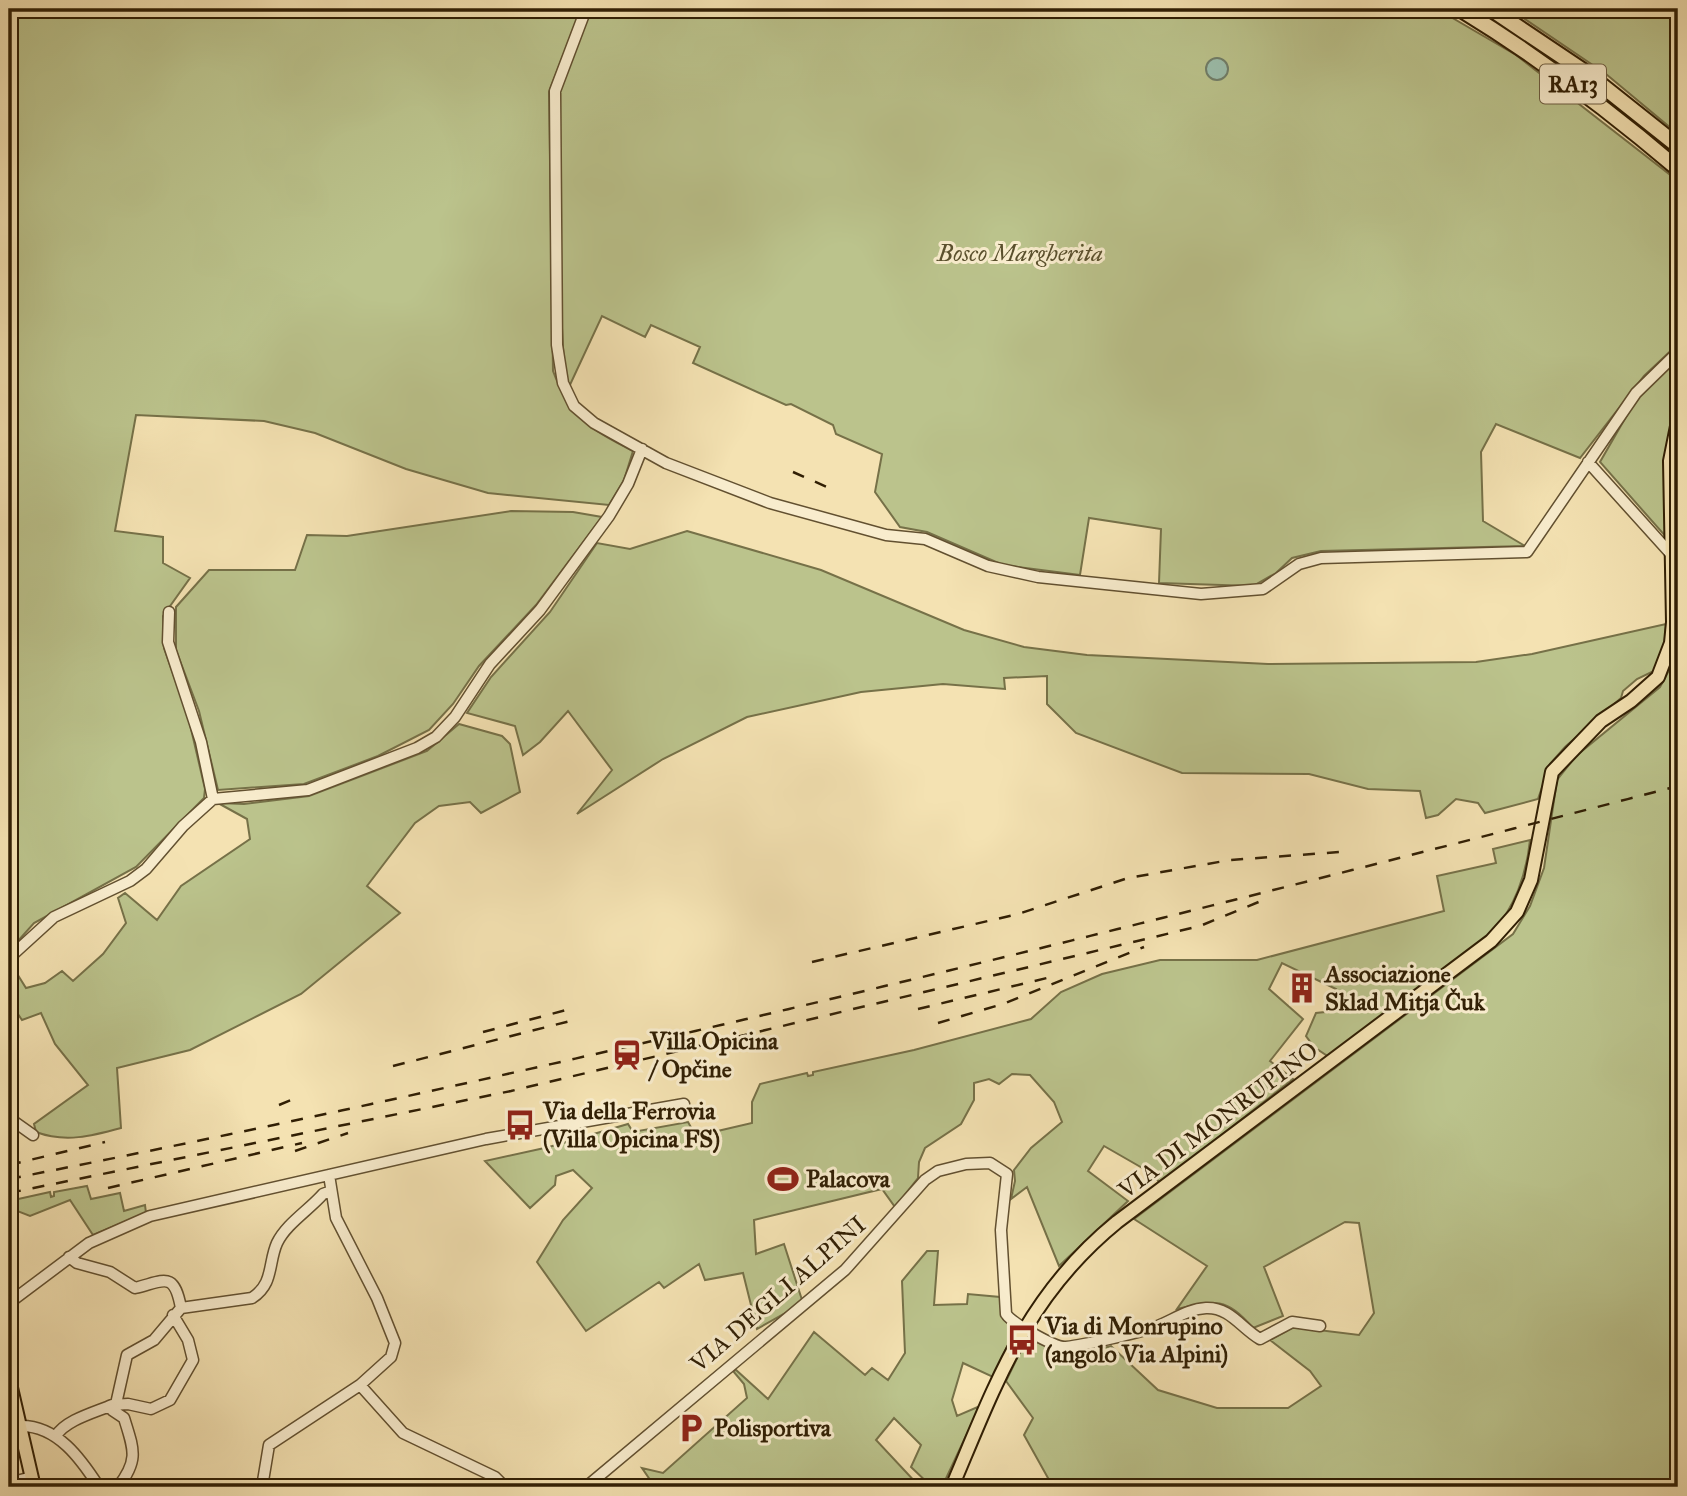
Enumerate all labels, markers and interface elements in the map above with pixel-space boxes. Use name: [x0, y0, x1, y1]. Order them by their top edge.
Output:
road number: RA13: [1540, 64, 1606, 104]
park label: Bosco Margherita: [936, 238, 1103, 268]
place label: Associazione Sklad Mitja Čuk: [1323, 959, 1486, 1017]
building icon: Associazione Sklad Mitja Čuk: [1285, 971, 1319, 1005]
place label: Villa Opicina / Opčine: [648, 1026, 779, 1084]
street label: VIA DI MONRUPINO: [1111, 1035, 1324, 1206]
station icon: Villa Opicina / Opčine: [610, 1038, 644, 1072]
place label: Via della Ferrovia (Villa Opicina FS): [542, 1096, 720, 1154]
bus stop icon: Via della Ferrovia (Villa Opicina FS): [503, 1108, 537, 1142]
sports icon: Palacova: [766, 1162, 800, 1196]
place label: Palacova: [806, 1164, 891, 1194]
street label: VIA DEGLI ALPINI: [683, 1209, 872, 1379]
place label: Via di Monrupino (angolo Via Alpini): [1044, 1311, 1228, 1369]
bus stop icon: Via di Monrupino (angolo Via Alpini): [1005, 1323, 1039, 1357]
parking icon: Polisportiva: [674, 1411, 708, 1445]
place label: Polisportiva: [714, 1413, 832, 1443]

